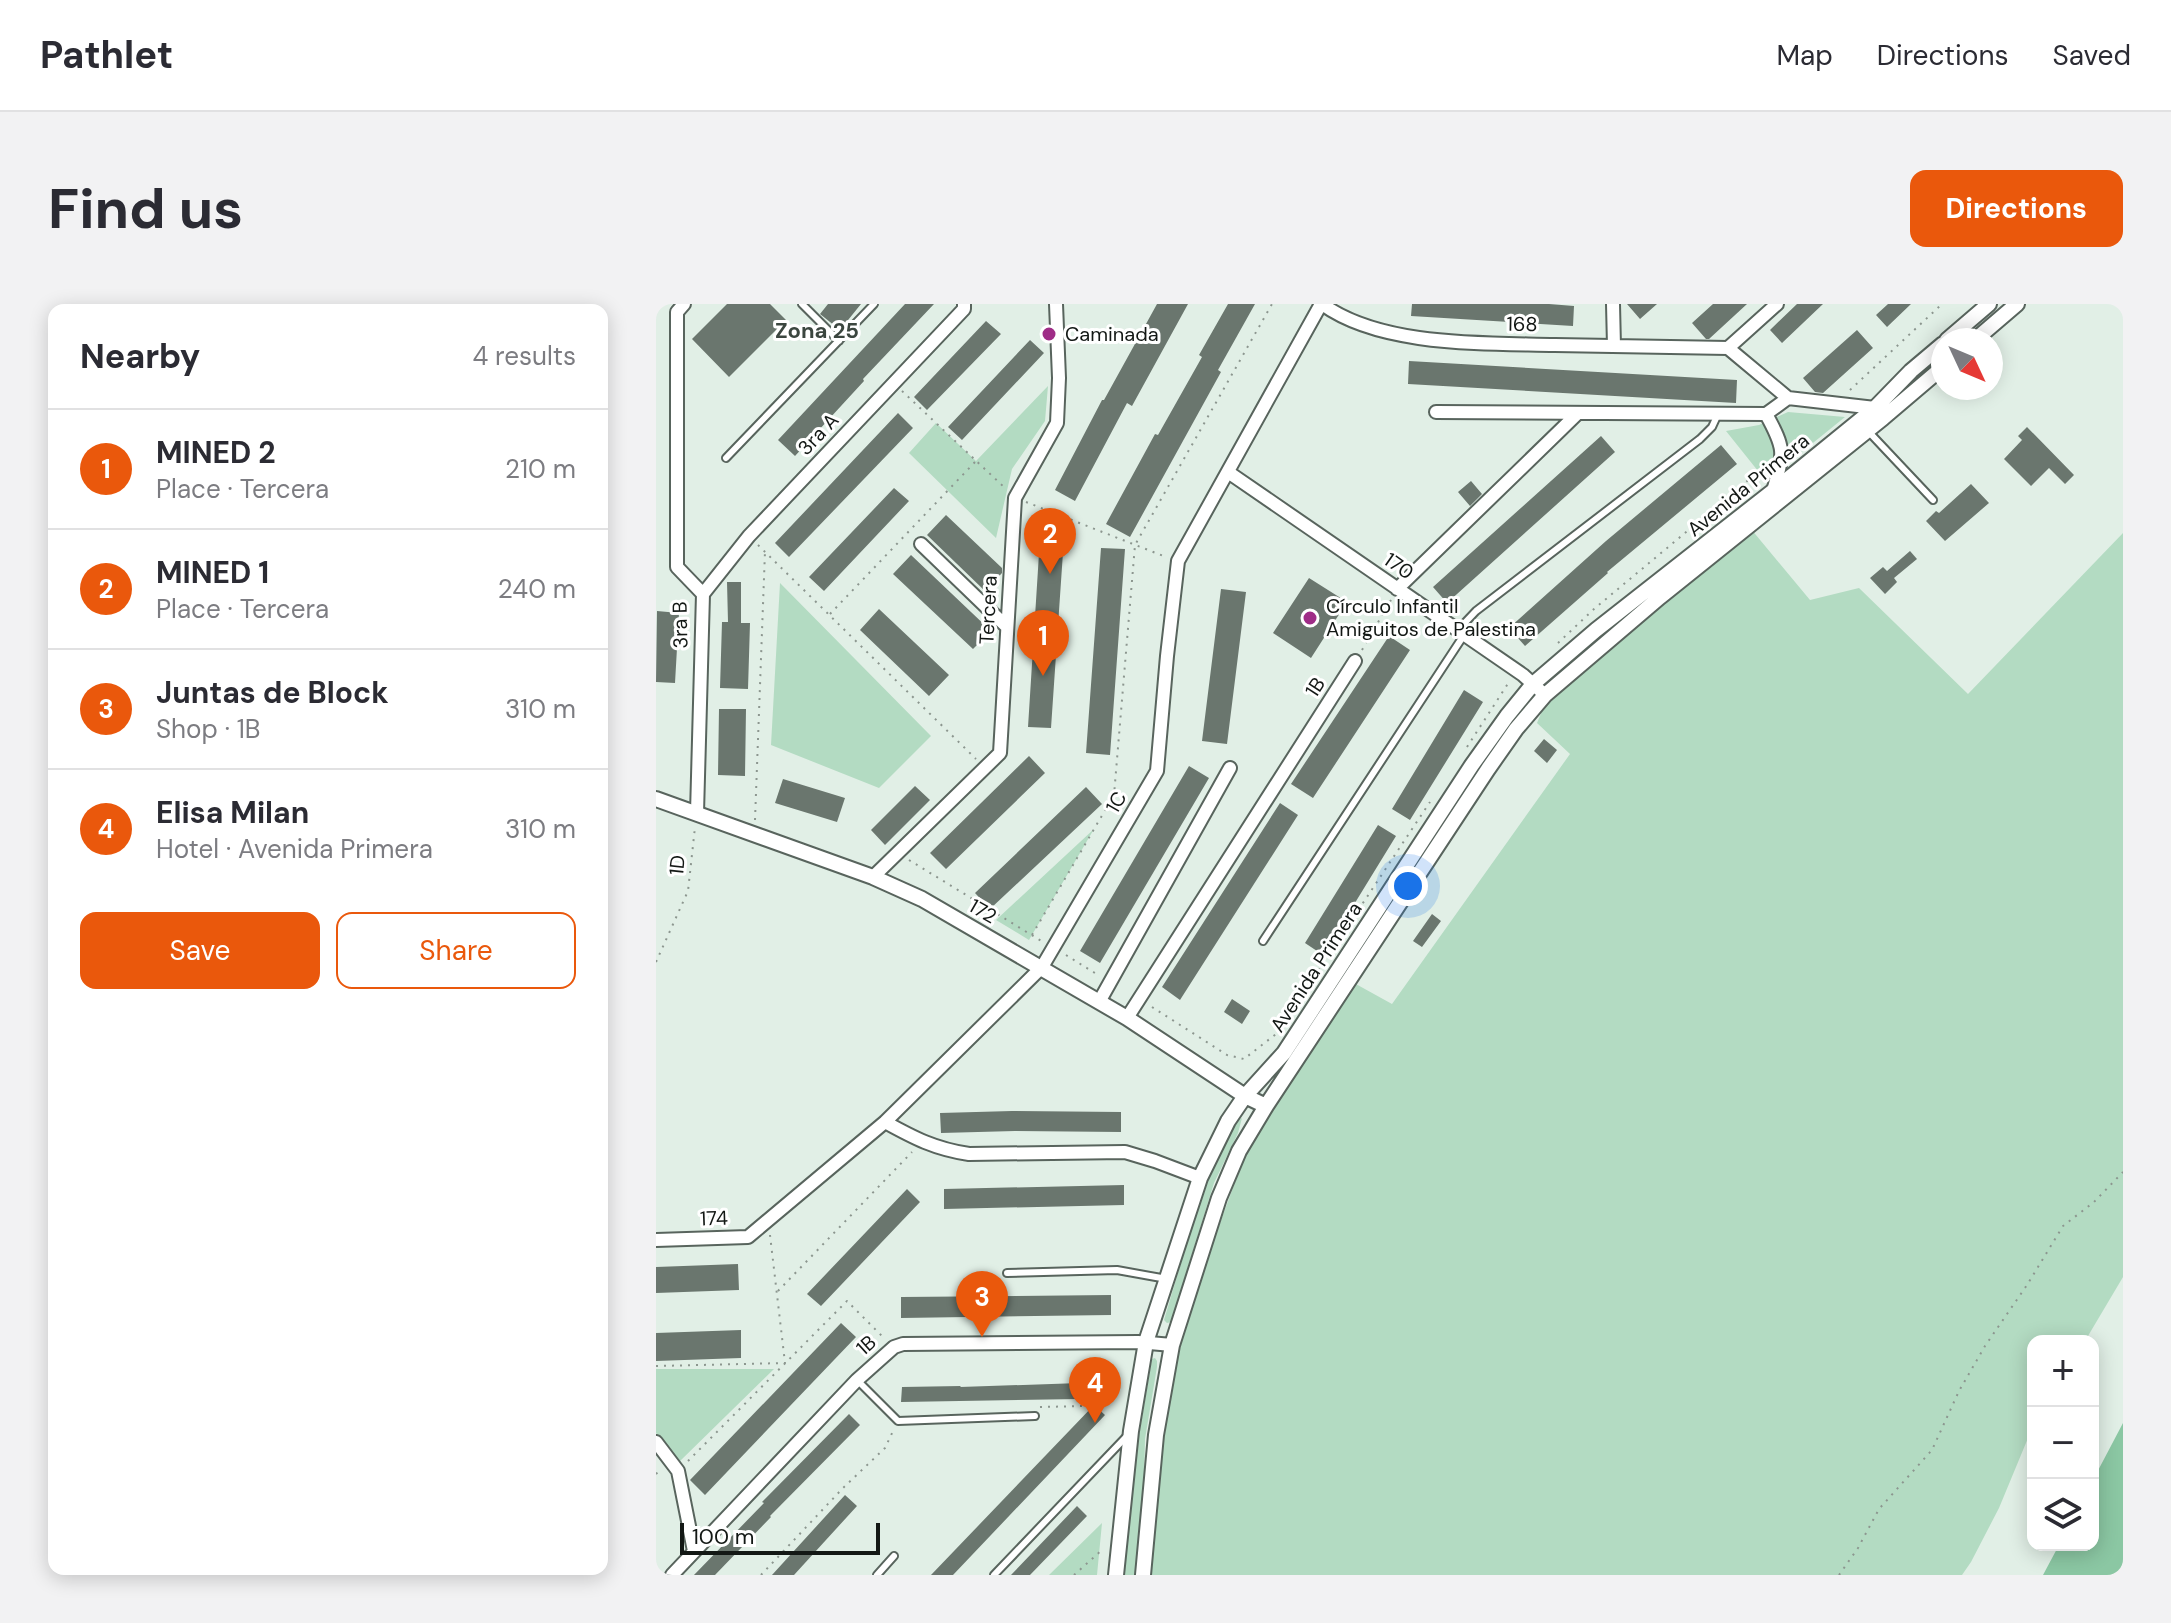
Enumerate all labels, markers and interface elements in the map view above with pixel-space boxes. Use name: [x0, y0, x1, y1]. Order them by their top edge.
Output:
text: Pathlet: [40, 30, 173, 80]
text: Map: [1776, 37, 1833, 74]
text: Directions: [1877, 37, 2009, 74]
text: Saved: [2053, 37, 2131, 74]
button: Directions: [1910, 170, 2123, 247]
text: Find us: [48, 172, 243, 245]
street label: 168: [1506, 311, 1538, 337]
district label: Zona 25: [775, 316, 859, 345]
place label: Caminada: [1065, 321, 1159, 347]
marker: Caminada: [1040, 325, 1058, 343]
north arrow: [1931, 328, 2003, 400]
text: Nearby: [80, 334, 200, 379]
text: 4 results: [472, 339, 576, 373]
street label: 3ra A: [792, 407, 844, 461]
street label: Avenida Primera: [1682, 428, 1814, 542]
text: MINED 2: [156, 433, 276, 472]
text: 1: [101, 452, 111, 486]
text: 210 m: [505, 452, 576, 486]
text: Place · Tercera: [156, 472, 329, 506]
pin: 2: [1024, 508, 1076, 574]
street label: 170: [1379, 547, 1419, 585]
text: MINED 1: [156, 553, 269, 592]
text: 2: [98, 572, 114, 606]
text: 240 m: [498, 572, 576, 606]
street label: Tercera: [973, 575, 1003, 645]
text: Place · Tercera: [156, 592, 329, 626]
place label: Círculo Infantil Amiguitos de Palestina: [1326, 593, 1536, 642]
street label: 3ra B: [667, 601, 693, 649]
marker: Círculo Infantil Amiguitos de Palestina: [1301, 609, 1319, 627]
pin: 1: [1017, 610, 1069, 676]
street label: 1B: [1299, 672, 1331, 702]
text: Juntas de Block: [156, 673, 389, 712]
text: 3: [98, 692, 114, 726]
text: 310 m: [505, 692, 576, 726]
text: Shop · 1B: [156, 712, 261, 746]
street label: 1C: [1100, 787, 1132, 817]
text: Elisa Milan: [156, 793, 309, 832]
text: 4: [98, 812, 114, 846]
text: 310 m: [505, 812, 576, 846]
text: Hotel · Avenida Primera: [156, 832, 433, 866]
street label: 1D: [663, 854, 691, 876]
your location: [1388, 866, 1428, 906]
street label: 172: [964, 893, 1002, 929]
street label: Avenida Primera: [1264, 897, 1368, 1037]
button: Save: [80, 912, 320, 989]
button: Share: [336, 912, 576, 989]
street label: 174: [700, 1205, 728, 1231]
pin: 3: [956, 1271, 1008, 1337]
street label: 1B: [850, 1329, 882, 1361]
map controls: [2027, 1335, 2099, 1551]
button: +: [2027, 1335, 2099, 1407]
pin: 4: [1069, 1357, 1121, 1423]
button: −: [2027, 1407, 2099, 1479]
button: layers: [2027, 1479, 2099, 1551]
scale bar: [680, 1519, 880, 1555]
text: 100 m: [692, 1522, 754, 1551]

